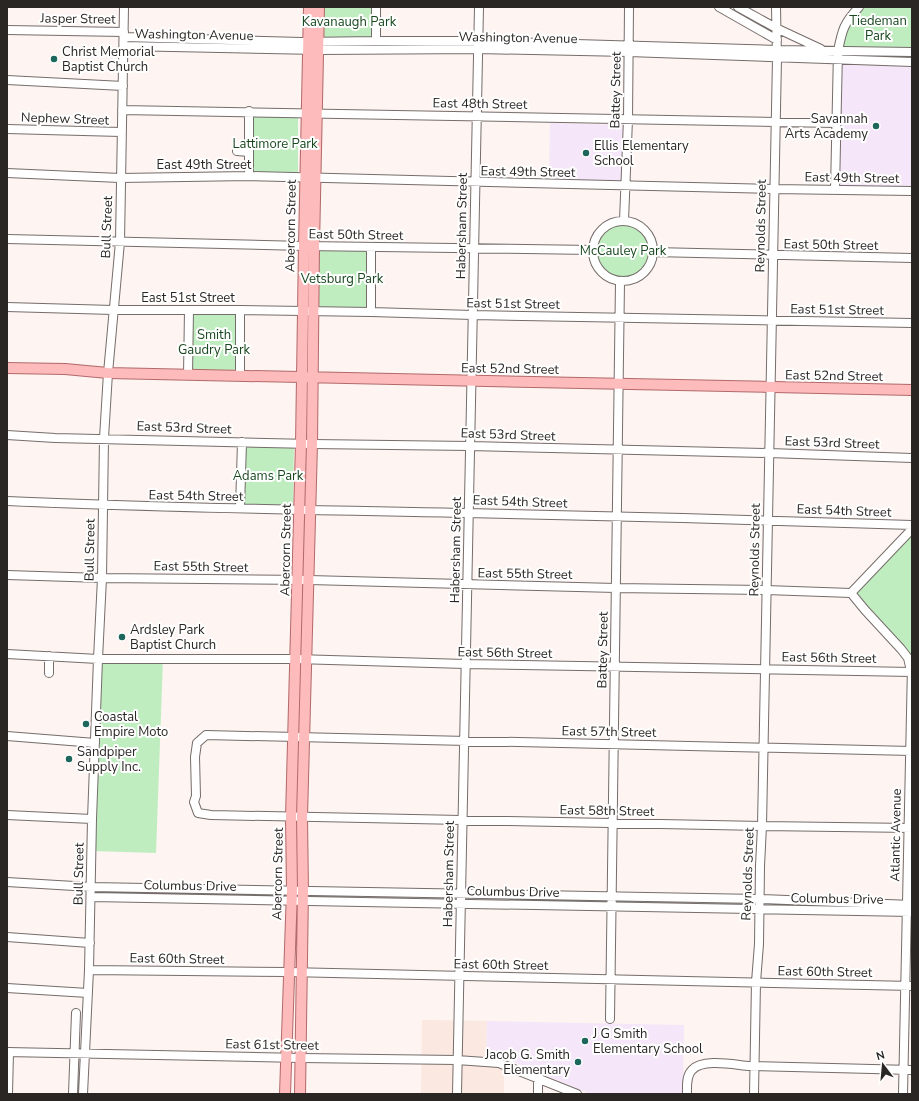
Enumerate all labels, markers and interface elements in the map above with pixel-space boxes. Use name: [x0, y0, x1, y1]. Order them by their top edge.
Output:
street label: Jasper Street: [39, 9, 116, 29]
park label: Tiedeman Park: [849, 12, 907, 45]
park label: Kavanaugh Park: [302, 13, 397, 31]
street label: Washington Avenue: [134, 25, 254, 45]
street label: Washington Avenue: [458, 28, 578, 48]
place label: Christ Memorial Baptist Church: [62, 43, 155, 76]
street label: Battey Street: [606, 51, 626, 129]
marker: Christ Memorial Baptist Church: [49, 54, 59, 64]
street label: East 48th Street: [432, 94, 528, 114]
street label: Nephew Street: [21, 108, 110, 130]
place label: Savannah Arts Academy: [785, 110, 868, 143]
marker: Savannah Arts Academy: [871, 121, 881, 131]
park label: Lattimore Park: [232, 135, 318, 153]
place label: Ellis Elementary School: [594, 137, 689, 170]
marker: Ellis Elementary School: [581, 148, 591, 158]
street label: East 49th Street: [157, 156, 252, 174]
street label: East 49th Street: [480, 162, 576, 182]
street label: East 49th Street: [804, 168, 900, 188]
street label: Habersham Street: [452, 172, 472, 279]
street label: Abercorn Street: [281, 179, 301, 272]
street label: Reynolds Street: [751, 179, 771, 273]
street label: Bull Street: [97, 195, 117, 259]
street label: East 50th Street: [308, 225, 404, 245]
street label: East 50th Street: [783, 235, 879, 255]
park label: McCauley Park: [580, 242, 667, 260]
park label: Vetsburg Park: [300, 270, 384, 288]
street label: East 51st Street: [141, 289, 235, 307]
street label: East 51st Street: [466, 294, 560, 314]
street label: East 51st Street: [790, 300, 884, 320]
park label: Smith Gaudry Park: [178, 326, 251, 359]
street label: East 52nd Street: [461, 359, 560, 379]
street label: East 52nd Street: [785, 366, 884, 386]
street label: East 53rd Street: [136, 417, 232, 439]
street label: East 53rd Street: [460, 424, 556, 446]
street label: East 53rd Street: [784, 432, 880, 454]
park label: Adams Park: [233, 467, 304, 485]
street label: East 54th Street: [148, 486, 244, 506]
street label: East 54th Street: [472, 491, 568, 513]
street label: Habersham Street: [446, 496, 466, 603]
street label: East 54th Street: [796, 500, 892, 522]
street label: Abercorn Street: [276, 503, 296, 596]
street label: Reynolds Street: [745, 503, 765, 597]
street label: Bull Street: [80, 518, 100, 581]
street label: East 55th Street: [153, 557, 249, 577]
street label: East 55th Street: [477, 564, 573, 584]
street label: Battey Street: [593, 611, 613, 689]
place label: Ardsley Park Baptist Church: [130, 621, 216, 654]
marker: Ardsley Park Baptist Church: [117, 632, 127, 642]
street label: East 56th Street: [457, 643, 553, 663]
street label: East 56th Street: [781, 648, 877, 668]
place label: Coastal Empire Moto: [94, 708, 168, 741]
marker: Coastal Empire Moto: [81, 719, 91, 729]
street label: East 57th Street: [561, 722, 657, 742]
place label: Sandpiper Supply Inc.: [77, 743, 141, 776]
marker: Sandpiper Supply Inc.: [64, 754, 74, 764]
street label: Atlantic Avenue: [886, 788, 906, 882]
street label: East 58th Street: [559, 801, 655, 821]
street label: Habersham Street: [439, 820, 459, 927]
street label: Abercorn Street: [268, 827, 288, 920]
street label: Reynolds Street: [737, 827, 759, 921]
street label: Bull Street: [69, 842, 89, 905]
street label: Columbus Drive: [143, 876, 237, 896]
street label: Columbus Drive: [466, 882, 560, 902]
street label: Columbus Drive: [790, 889, 884, 909]
street label: East 60th Street: [129, 949, 225, 969]
street label: East 60th Street: [453, 955, 549, 975]
street label: East 60th Street: [777, 962, 873, 982]
place label: J G Smith Elementary School: [592, 1025, 703, 1058]
street label: East 61st Street: [225, 1035, 319, 1055]
marker: J G Smith Elementary School: [580, 1036, 590, 1046]
north arrow: [863, 1045, 903, 1085]
place label: Jacob G. Smith Elementary: [484, 1046, 570, 1079]
text: N: [874, 1048, 886, 1064]
marker: Jacob G. Smith Elementary: [573, 1057, 583, 1067]

